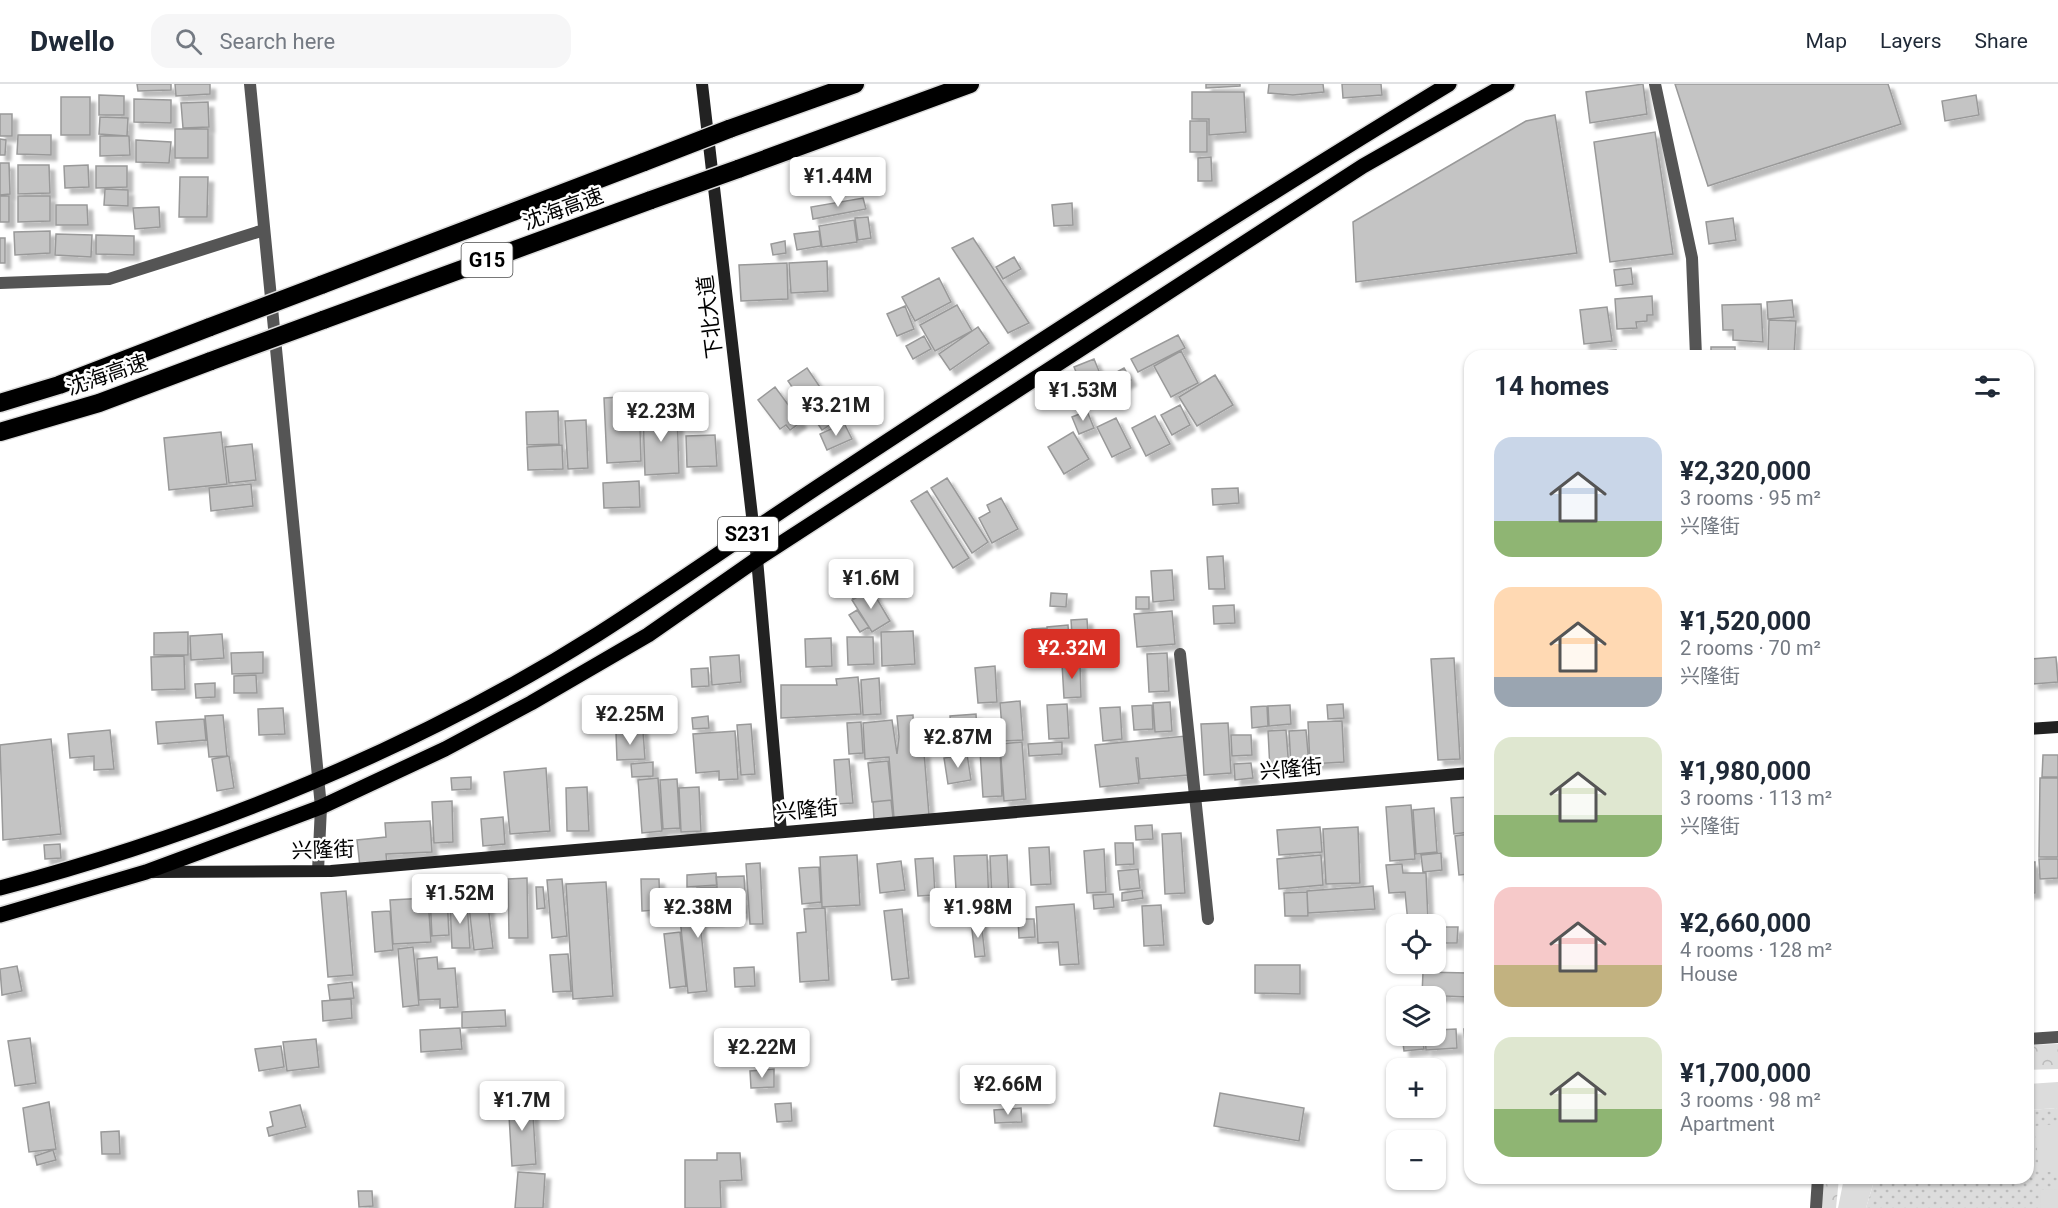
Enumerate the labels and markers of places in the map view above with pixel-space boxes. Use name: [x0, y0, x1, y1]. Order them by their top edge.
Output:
pin: ¥1.44M: [789, 157, 887, 208]
pin: ¥1.53M: [1034, 371, 1132, 422]
pin: ¥3.21M: [787, 386, 885, 437]
pin: ¥2.23M: [612, 392, 710, 443]
pin: ¥1.6M: [829, 559, 913, 610]
pin: ¥2.32M: [1023, 629, 1121, 680]
pin: ¥2.25M: [581, 695, 679, 746]
pin: ¥2.87M: [909, 718, 1007, 769]
pin: ¥1.52M: [411, 874, 509, 925]
pin: ¥2.38M: [649, 888, 747, 939]
pin: ¥1.98M: [929, 888, 1027, 939]
pin: ¥2.22M: [713, 1028, 811, 1079]
pin: ¥2.66M: [959, 1065, 1057, 1116]
pin: ¥1.7M: [480, 1081, 564, 1132]

